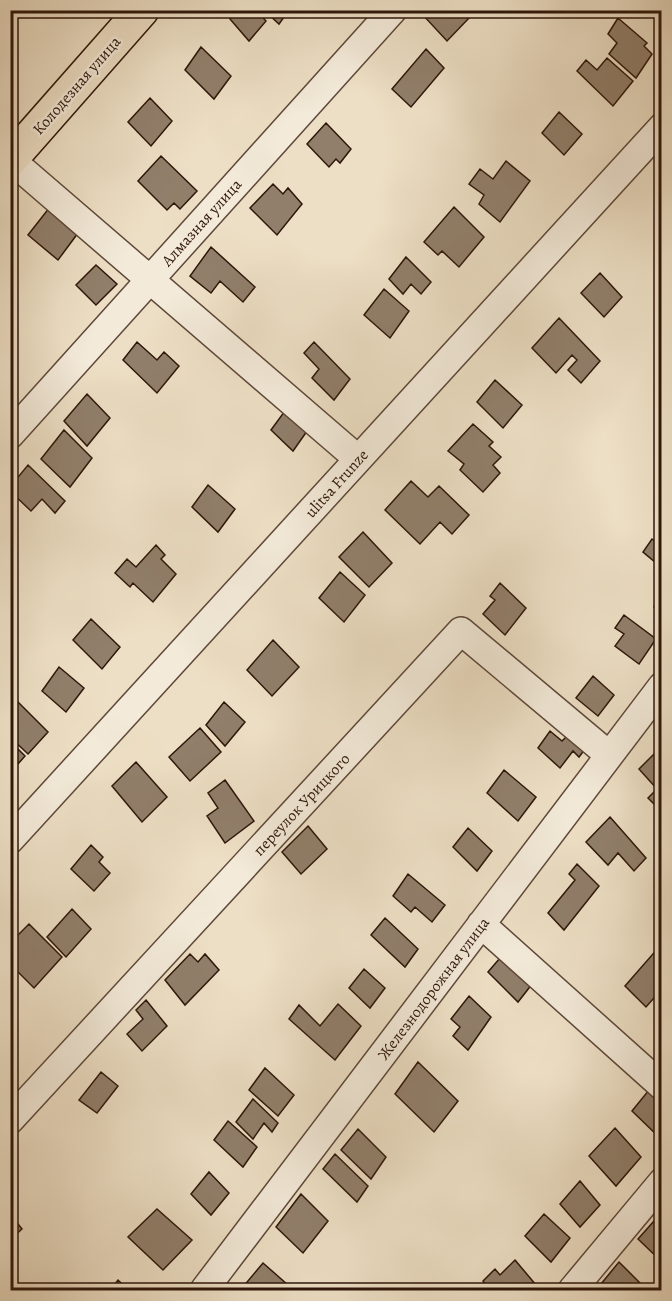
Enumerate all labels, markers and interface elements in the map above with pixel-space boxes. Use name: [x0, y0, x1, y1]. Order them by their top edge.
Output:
street label: Колодезная улица: [28, 31, 126, 140]
street label: Алмазная улица: [156, 174, 247, 272]
street label: ulitsa Frunze: [300, 445, 373, 523]
street label: переулок Урицкого: [248, 749, 355, 861]
street label: Железнодорожная улица: [373, 912, 495, 1065]

